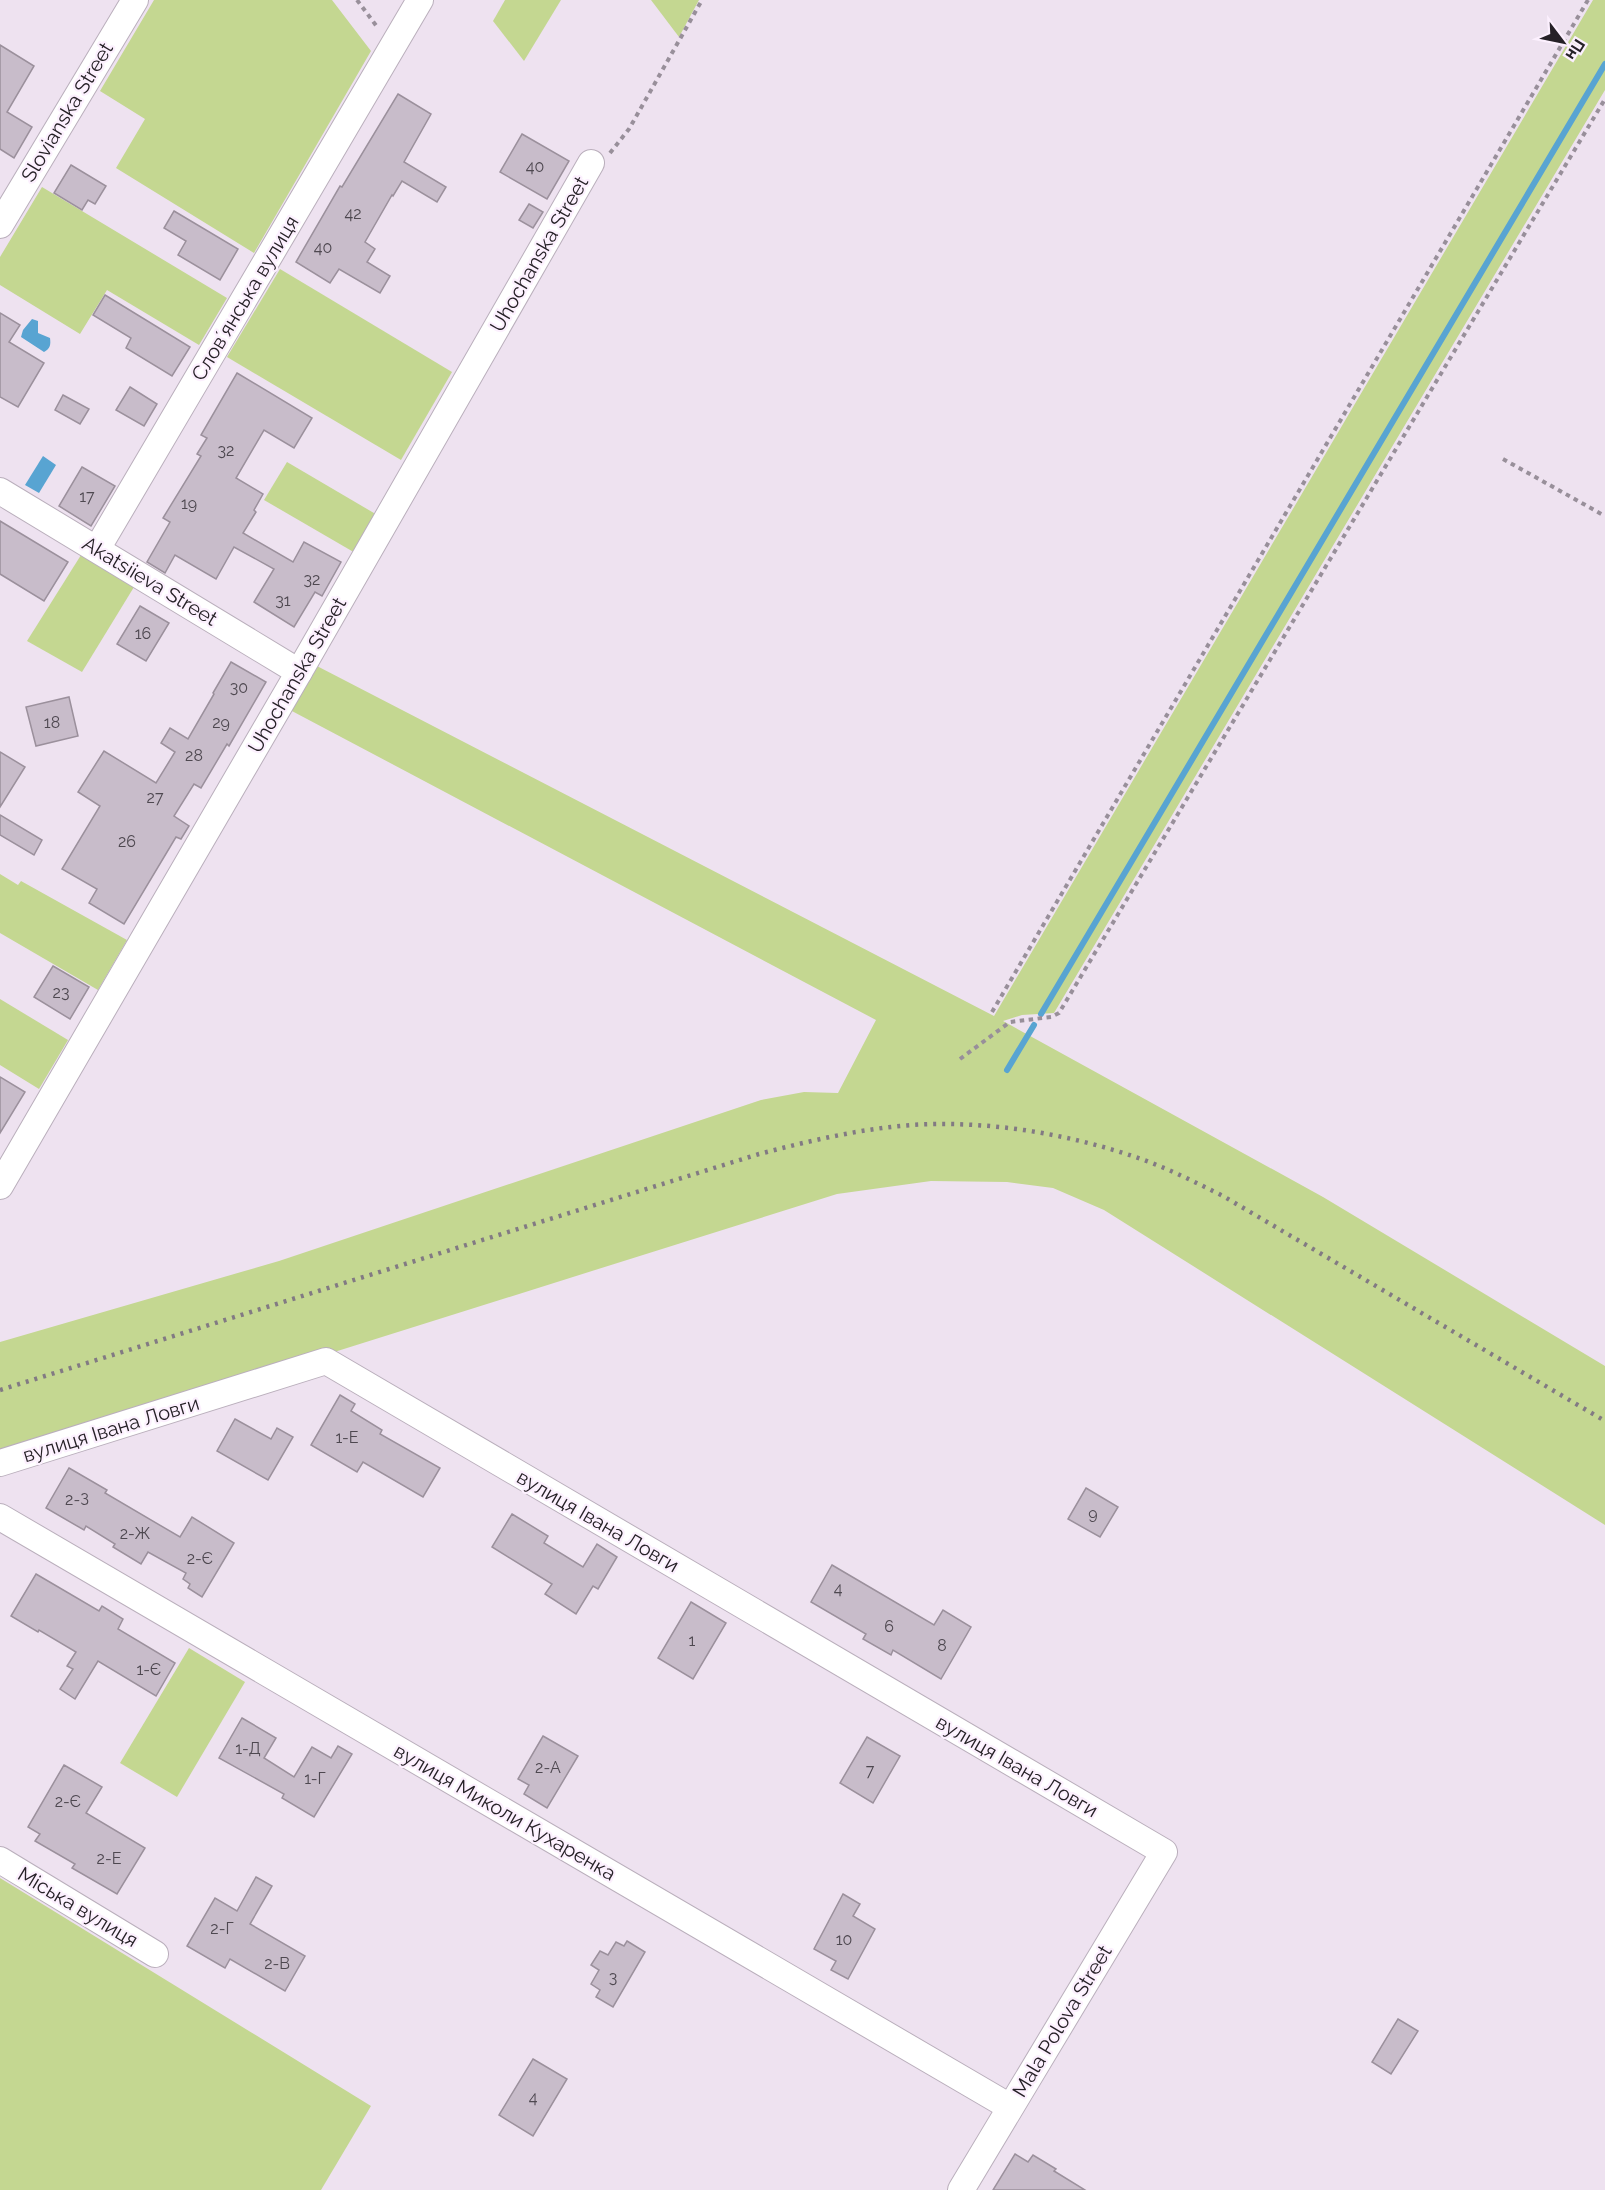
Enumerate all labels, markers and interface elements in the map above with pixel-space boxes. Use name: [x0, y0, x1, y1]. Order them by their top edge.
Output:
north arrow: [1533, 12, 1593, 72]
text: Пн: [1562, 36, 1589, 64]
street label: Slovianska Street: [16, 38, 118, 186]
house number: 40: [526, 157, 544, 176]
street label: Uhochanska Street: [485, 172, 593, 336]
house number: 42: [344, 204, 362, 223]
street label: Словʼянська вулиця: [186, 211, 304, 385]
house number: 40: [314, 238, 332, 257]
house number: 32: [218, 441, 234, 460]
house number: 17: [79, 487, 95, 506]
house number: 19: [181, 494, 197, 513]
street label: Akatsiieva Street: [78, 531, 222, 631]
house number: 32: [304, 570, 320, 589]
house number: 31: [275, 591, 291, 610]
street label: Uhochanska Street: [243, 593, 351, 757]
house number: 16: [135, 624, 151, 643]
house number: 30: [230, 678, 248, 697]
house number: 18: [44, 713, 60, 732]
house number: 29: [212, 713, 230, 732]
house number: 28: [185, 746, 203, 765]
house number: 27: [147, 788, 164, 807]
house number: 26: [118, 832, 136, 851]
house number: 23: [53, 983, 69, 1002]
street label: вулиця Івана Ловги: [20, 1391, 202, 1467]
house number: 1-Е: [335, 1428, 359, 1447]
street label: вулиця Івана Ловги: [513, 1465, 683, 1577]
house number: 2-З: [65, 1490, 89, 1509]
house number: 9: [1088, 1504, 1098, 1523]
house number: 2-Ж: [120, 1524, 151, 1543]
house number: 2-Є: [187, 1549, 213, 1568]
house number: 4: [834, 1579, 843, 1598]
house number: 6: [884, 1617, 894, 1636]
house number: 1: [689, 1631, 696, 1650]
house number: 8: [937, 1636, 947, 1655]
house number: 1-Є: [137, 1660, 161, 1679]
street label: вулиця Івана Ловги: [932, 1710, 1102, 1822]
house number: 1-Д: [235, 1739, 261, 1758]
street label: вулиця Миколи Кухаренка: [390, 1739, 620, 1885]
house number: 2-А: [535, 1758, 561, 1777]
house number: 7: [866, 1761, 875, 1780]
house number: 1-Г: [304, 1769, 326, 1788]
house number: 2-Є: [55, 1792, 81, 1811]
house number: 2-Е: [97, 1849, 122, 1868]
street label: Міська вулиця: [14, 1862, 142, 1952]
house number: 2-Г: [210, 1919, 234, 1938]
house number: 10: [836, 1930, 852, 1949]
street label: Mala Polova Street: [1007, 1941, 1117, 2101]
house number: 2-В: [264, 1954, 290, 1973]
house number: 3: [609, 1968, 617, 1987]
house number: 4: [529, 2088, 538, 2107]

